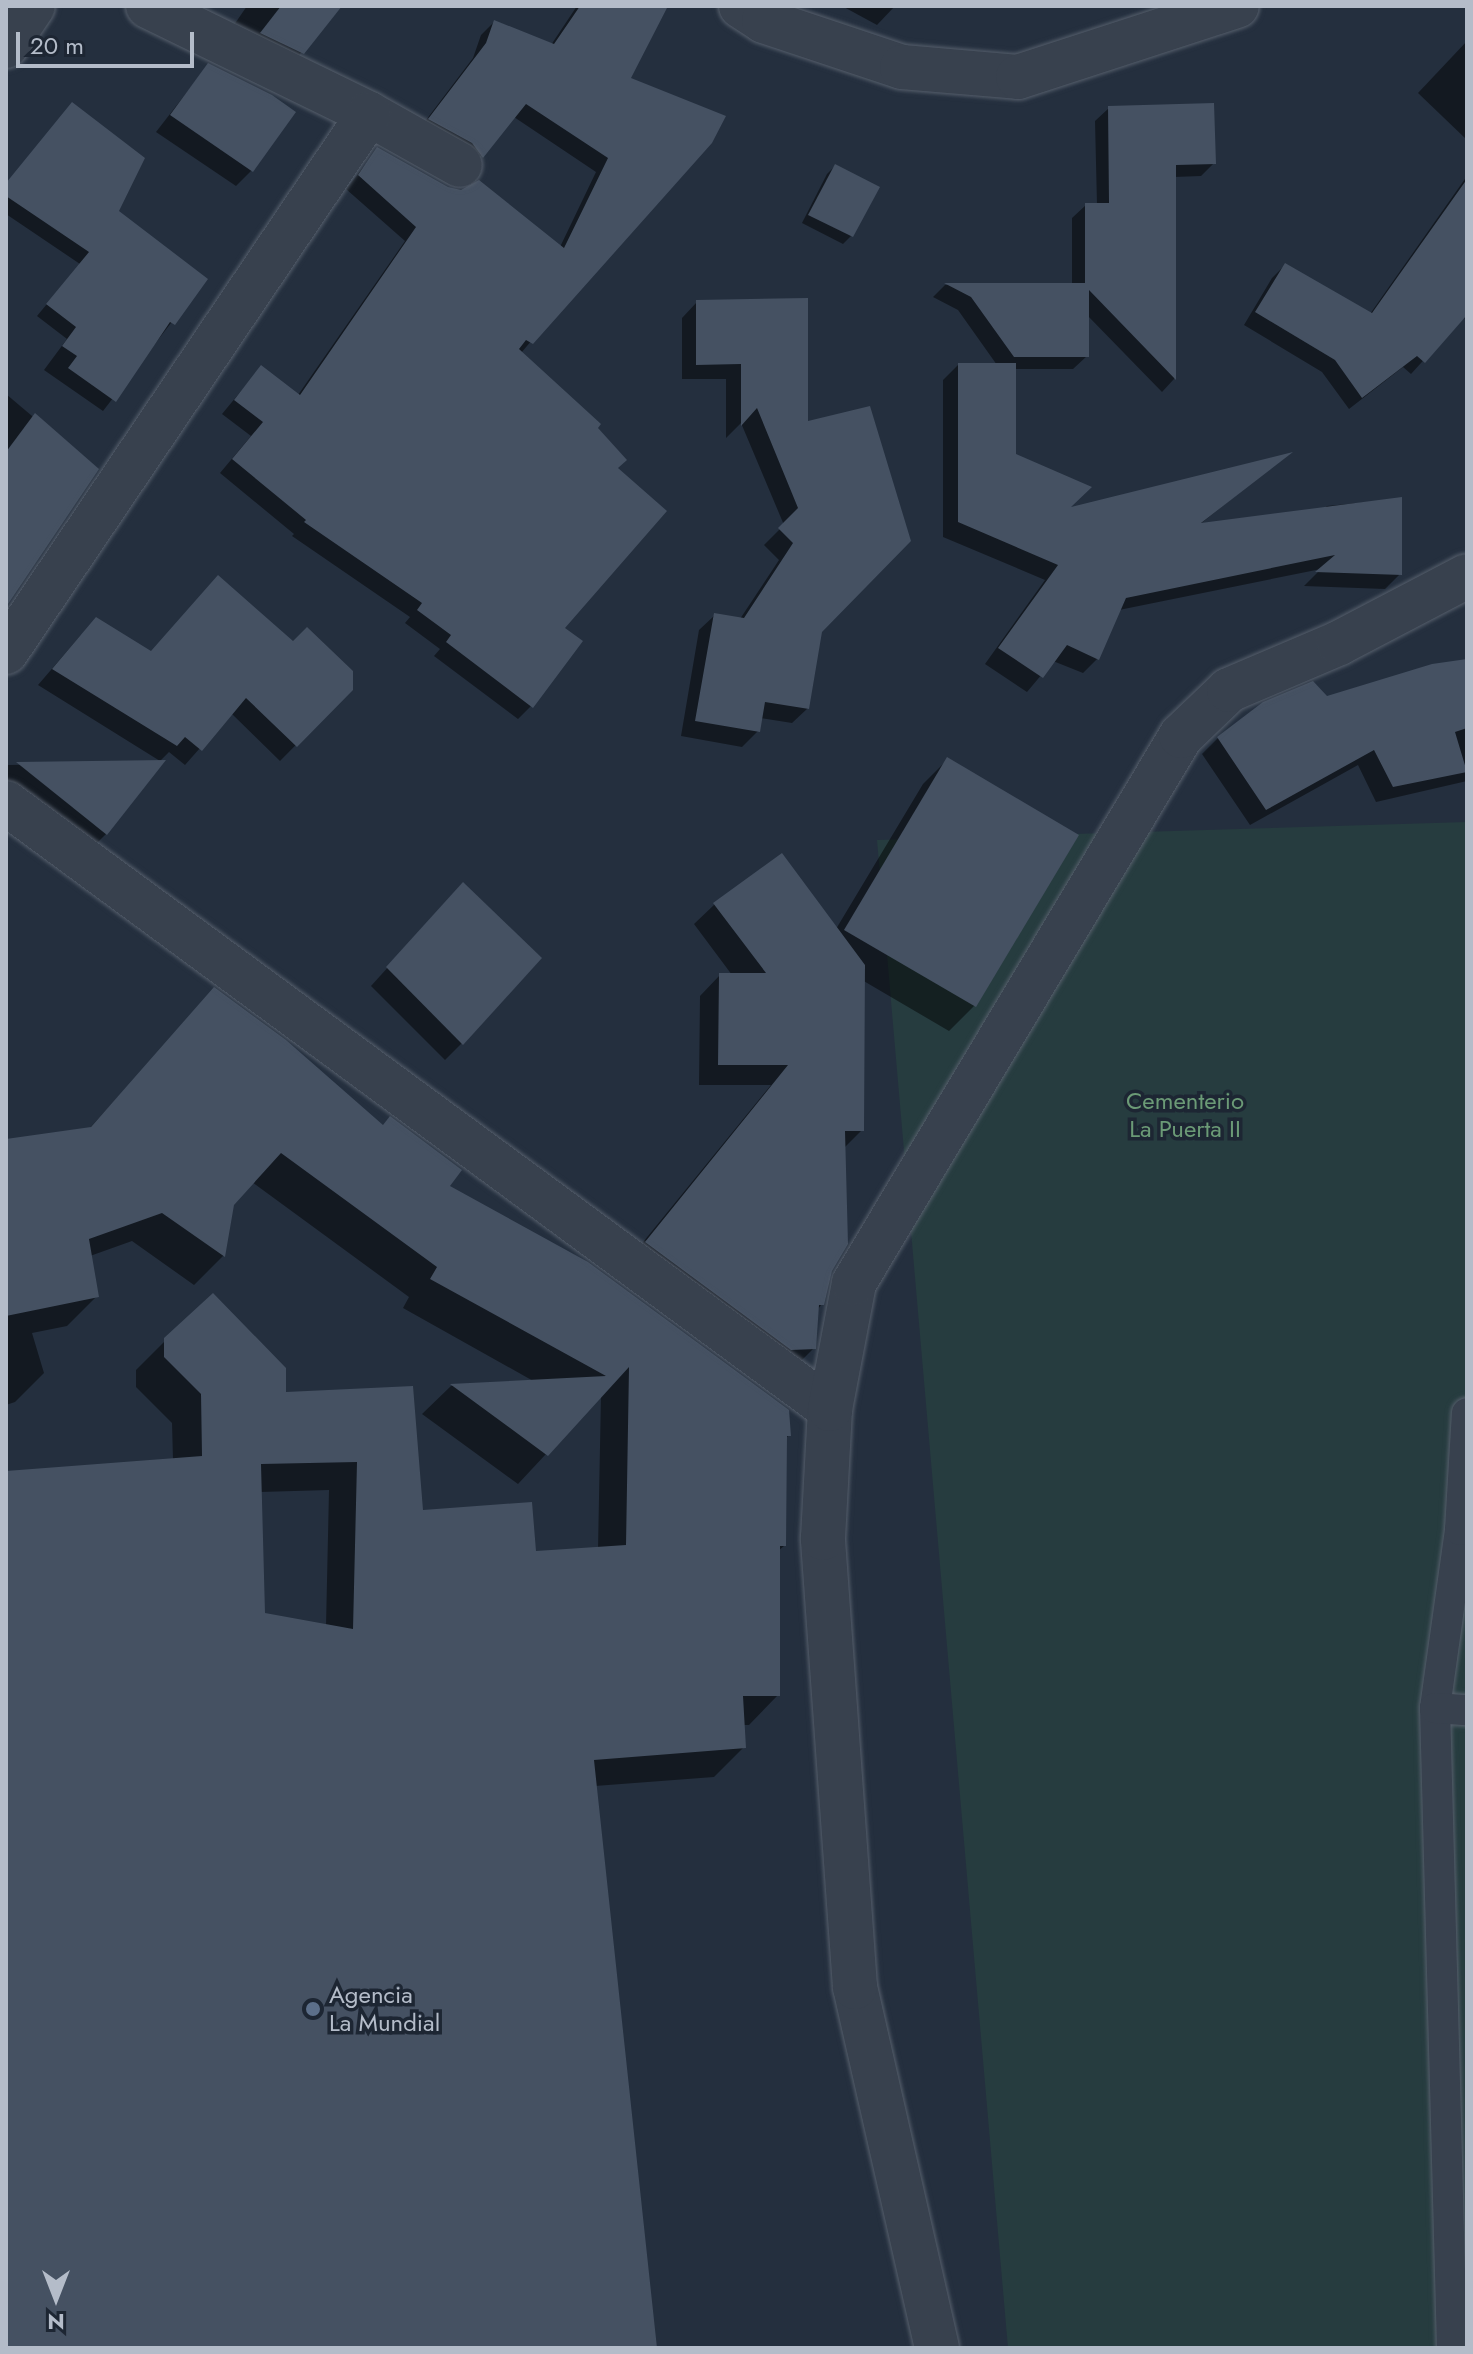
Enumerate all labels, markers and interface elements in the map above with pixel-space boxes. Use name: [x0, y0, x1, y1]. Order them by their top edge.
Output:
scale bar: [20, 16, 198, 66]
text: 20 m: [30, 28, 84, 63]
park label: Cementerio La Puerta II: [1126, 1087, 1244, 1143]
place label: Agencia La Mundial: [329, 1981, 440, 2037]
marker: Agencia La Mundial: [304, 2000, 322, 2018]
north arrow: [16, 2258, 96, 2338]
text: N: [47, 2306, 65, 2338]

